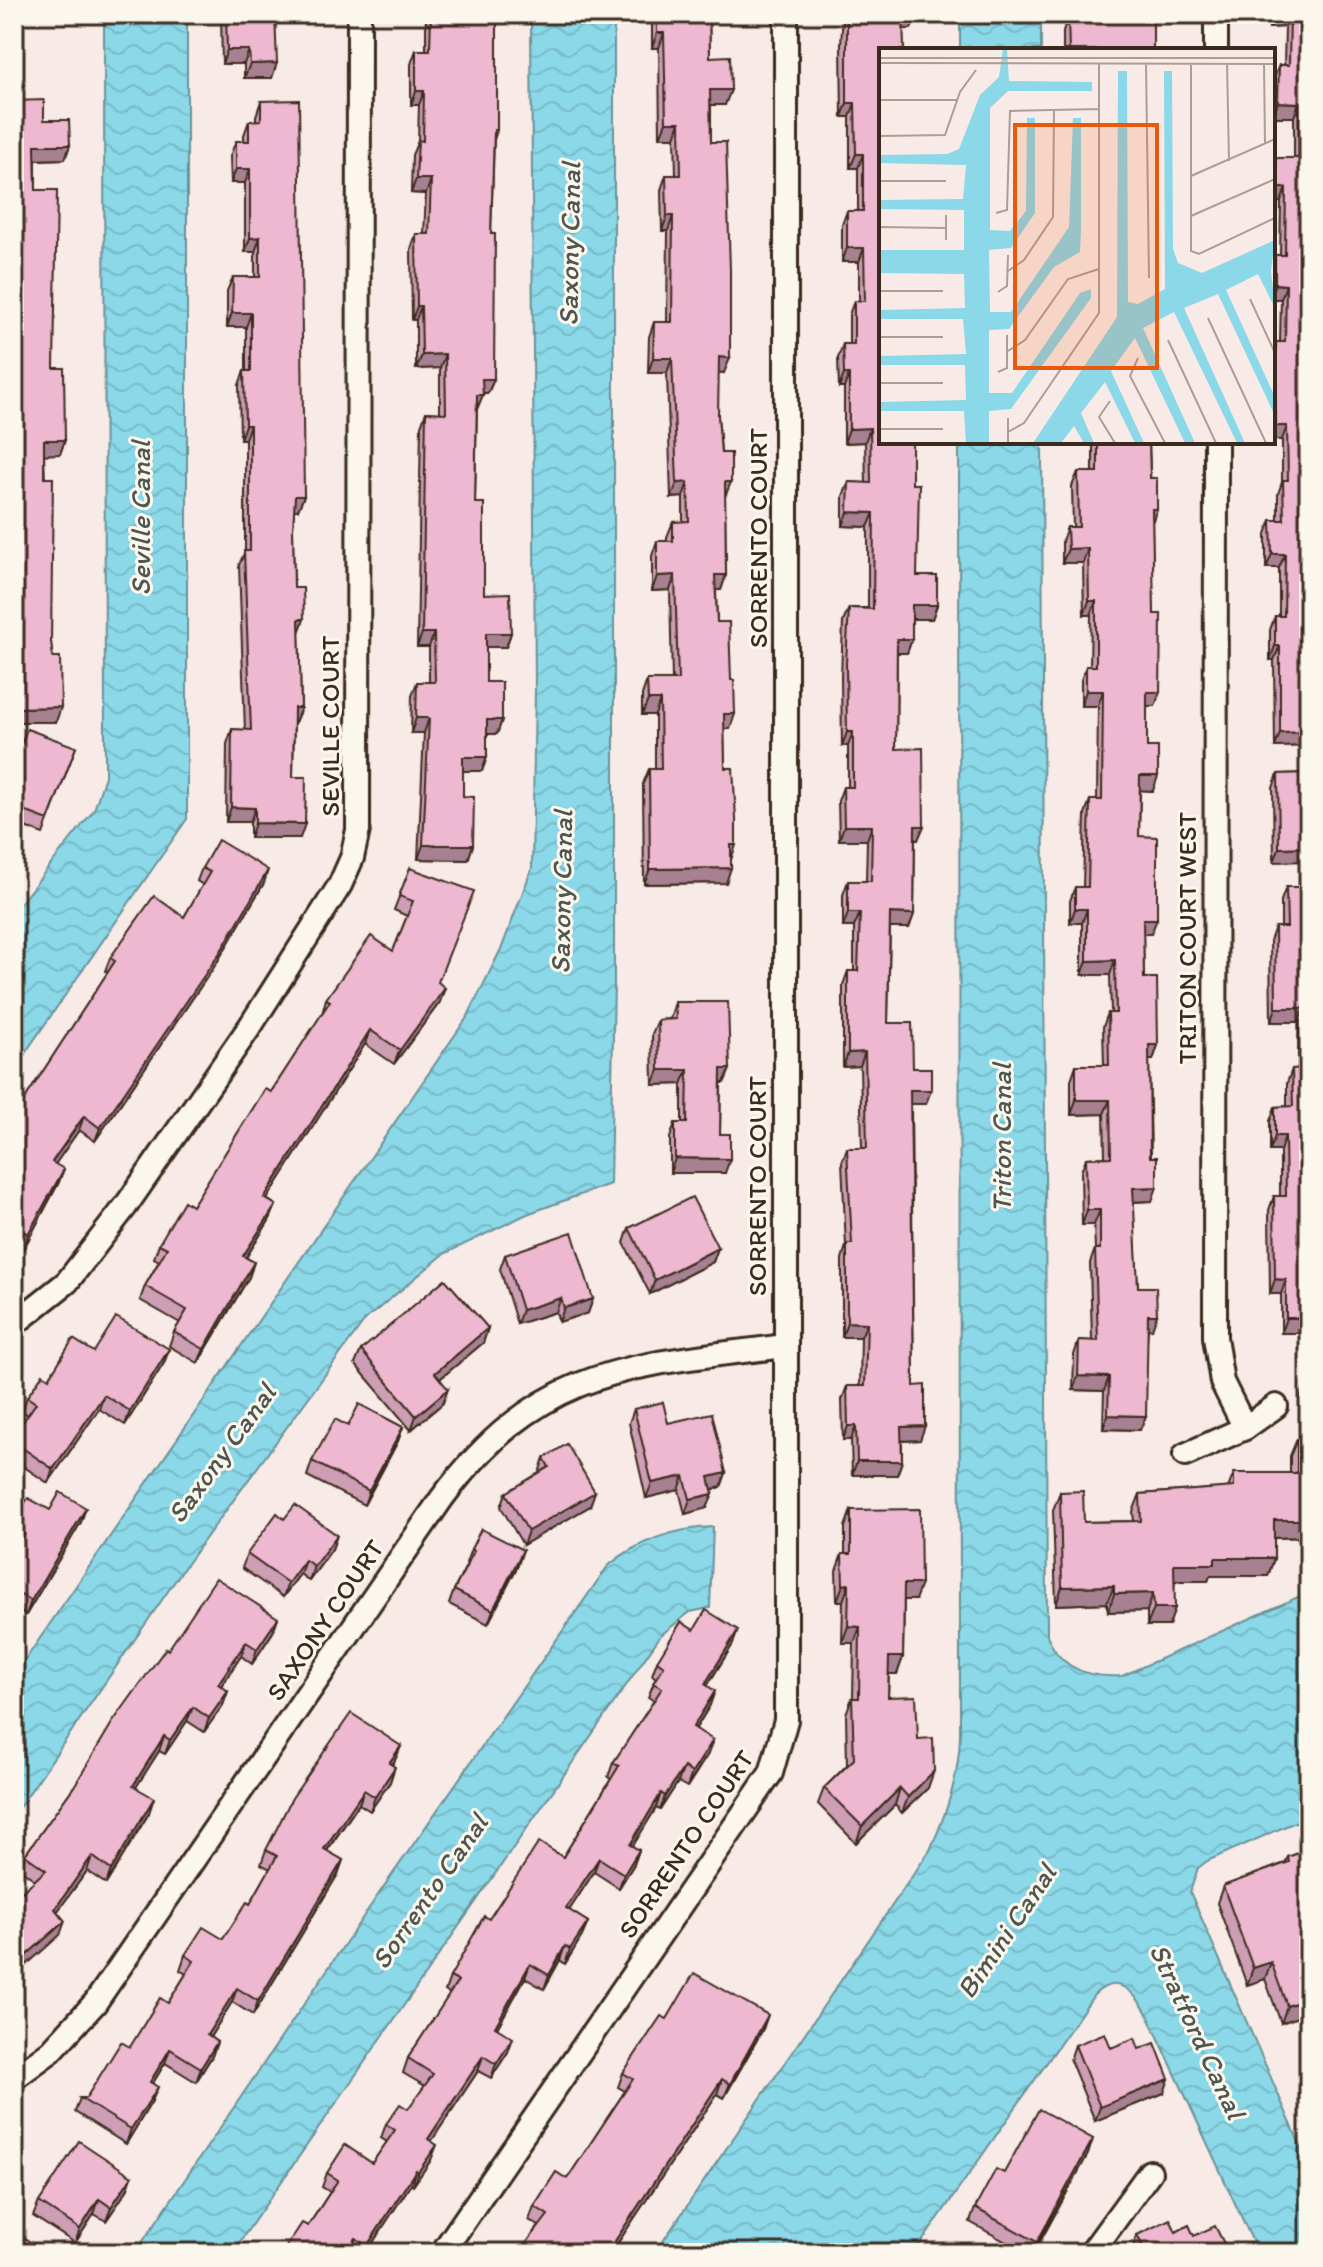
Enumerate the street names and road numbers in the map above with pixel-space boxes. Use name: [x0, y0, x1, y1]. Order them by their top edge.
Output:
street label: SORRENTO COURT: [742, 428, 774, 648]
street label: SEVILLE COURT: [314, 635, 346, 816]
street label: TRITON COURT WEST: [1171, 811, 1203, 1064]
street label: SORRENTO COURT: [741, 1076, 773, 1296]
street label: SAXONY COURT: [259, 1533, 391, 1707]
street label: SORRENTO COURT: [611, 1744, 761, 1944]

